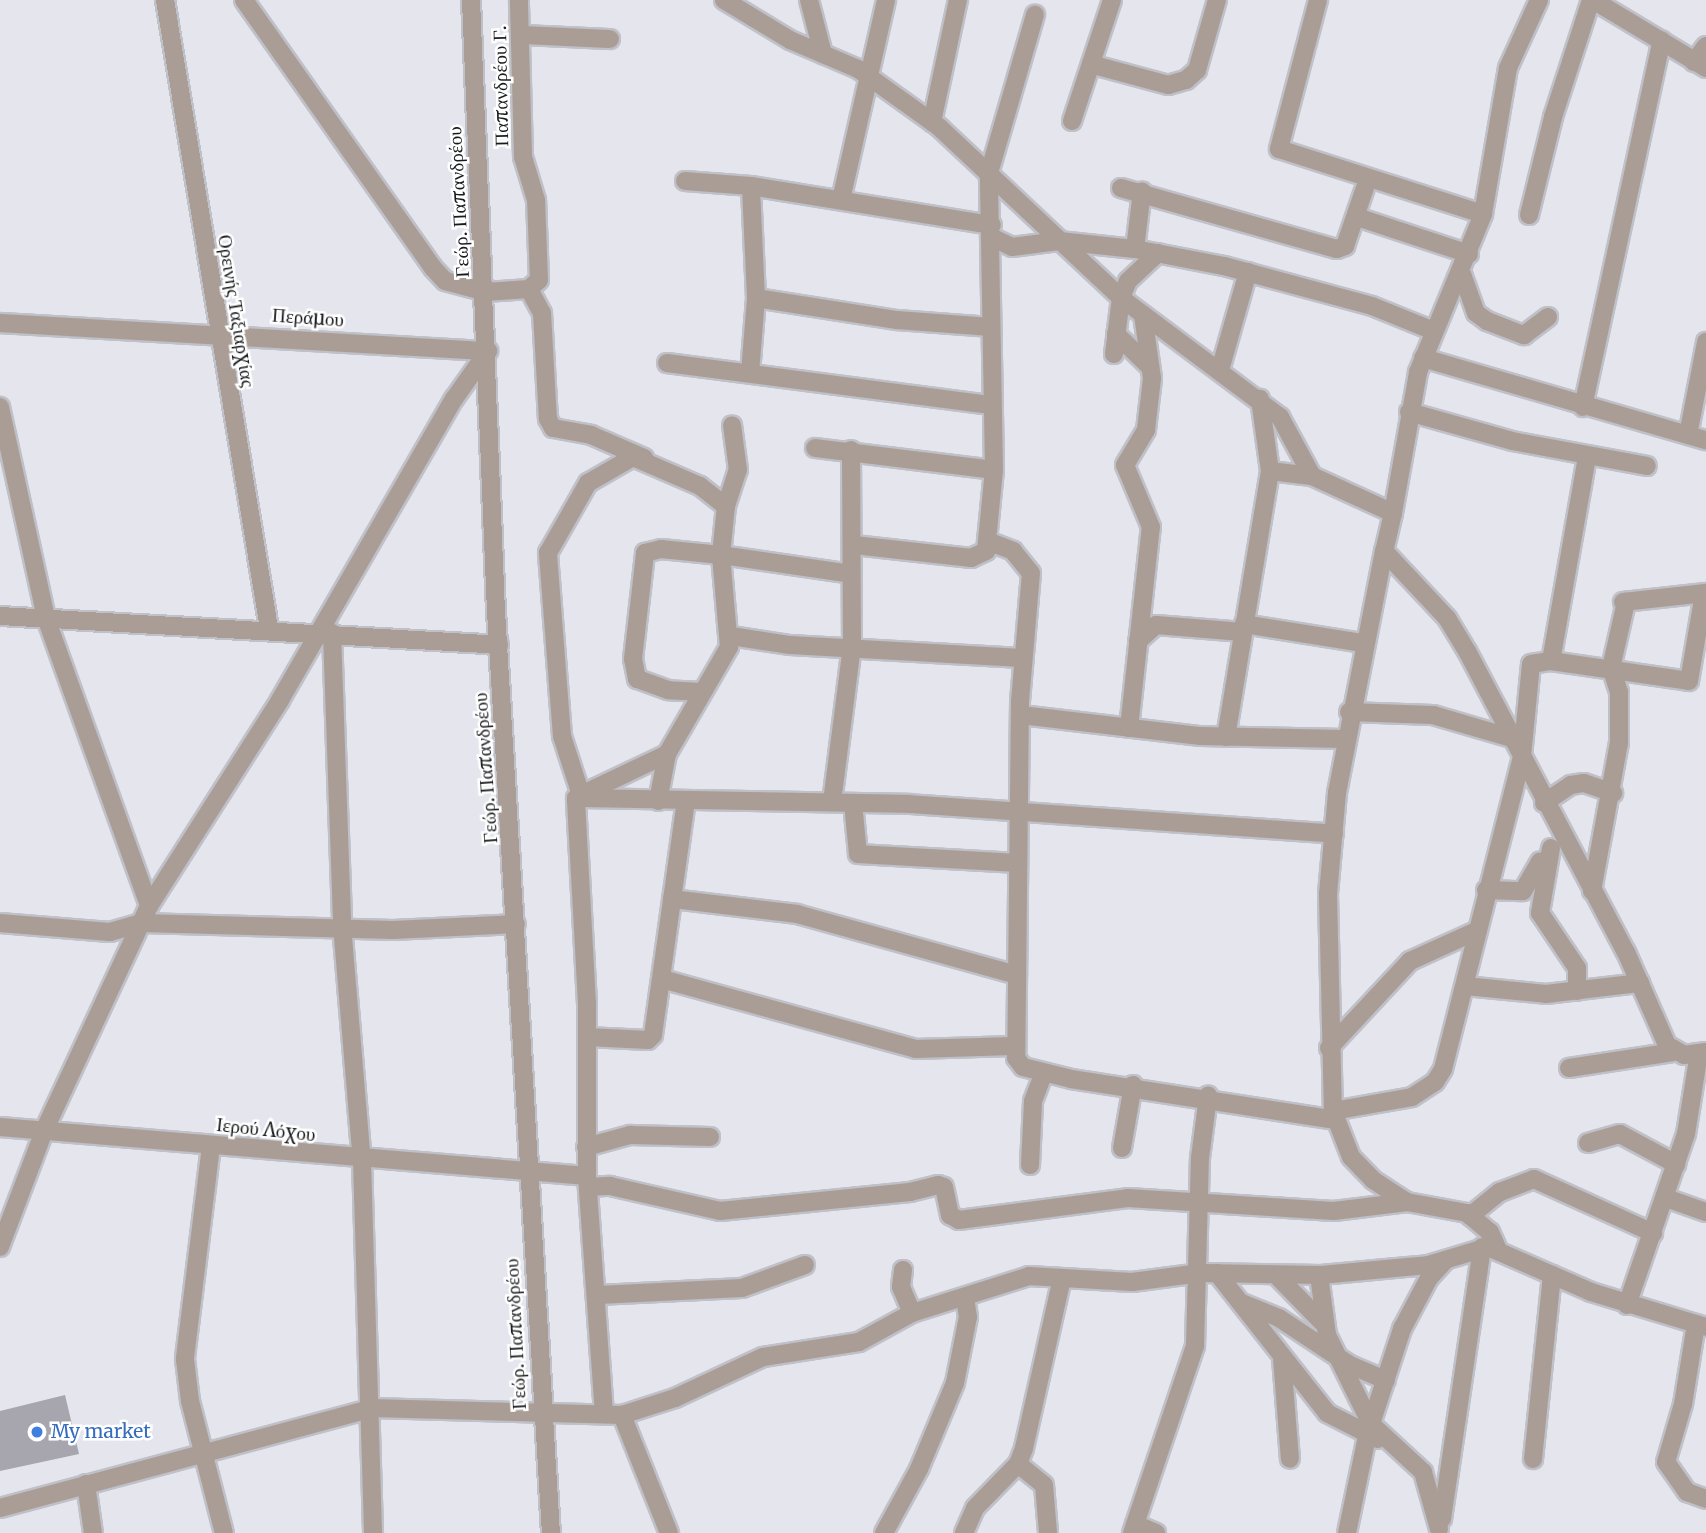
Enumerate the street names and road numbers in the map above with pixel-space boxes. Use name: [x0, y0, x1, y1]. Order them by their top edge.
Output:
street label: Παπανδρέου Γ.: [489, 25, 513, 147]
street label: Γεώρ. Παπανδρέου: [444, 126, 474, 278]
street label: Ορεινής Ταξιαρχίας: [213, 233, 259, 389]
street label: Περάμου: [271, 304, 345, 332]
street label: Γεώρ. Παπανδρέου: [469, 692, 503, 844]
street label: Ιερού Λόχου: [215, 1113, 317, 1147]
street label: Γεώρ. Παπανδρέου: [501, 1258, 531, 1410]

